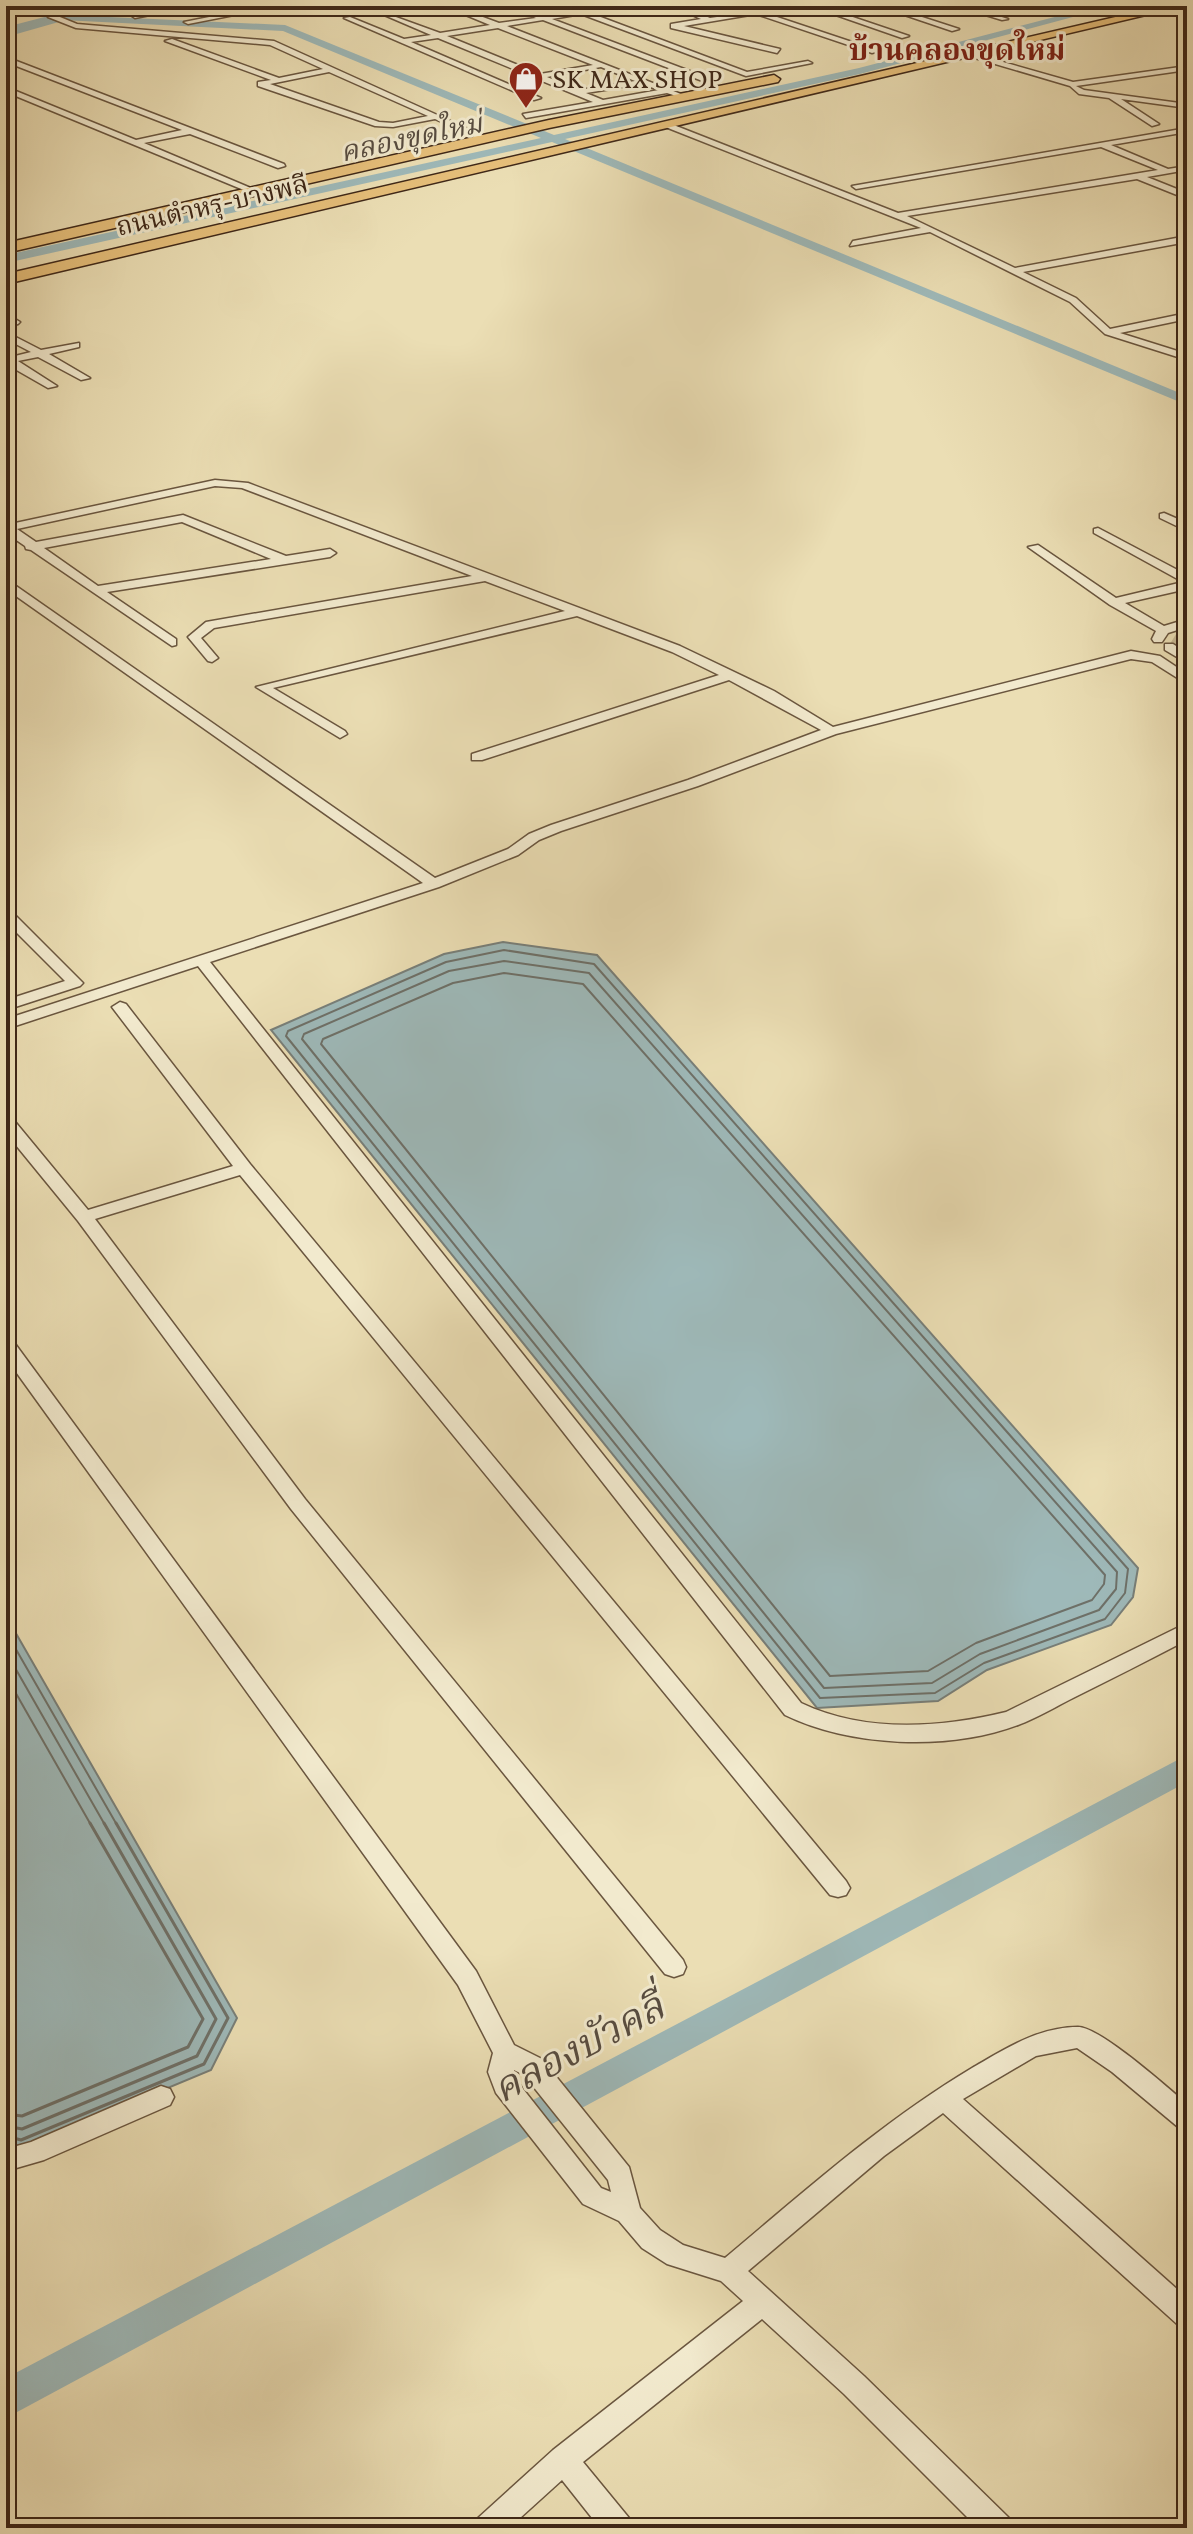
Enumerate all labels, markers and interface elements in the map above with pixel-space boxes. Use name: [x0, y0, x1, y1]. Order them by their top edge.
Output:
district label: บ้านคลองขุดใหม่: [849, 29, 1065, 73]
shop icon: SK MAX SHOP: [507, 60, 545, 110]
place label: SK MAX SHOP: [552, 63, 722, 99]
water label: คลองขุดใหม่: [336, 103, 490, 174]
street label: ถนนตำหรุ-บางพลี: [113, 167, 312, 247]
water label: คลองบัวคลี่: [482, 1974, 681, 2119]

